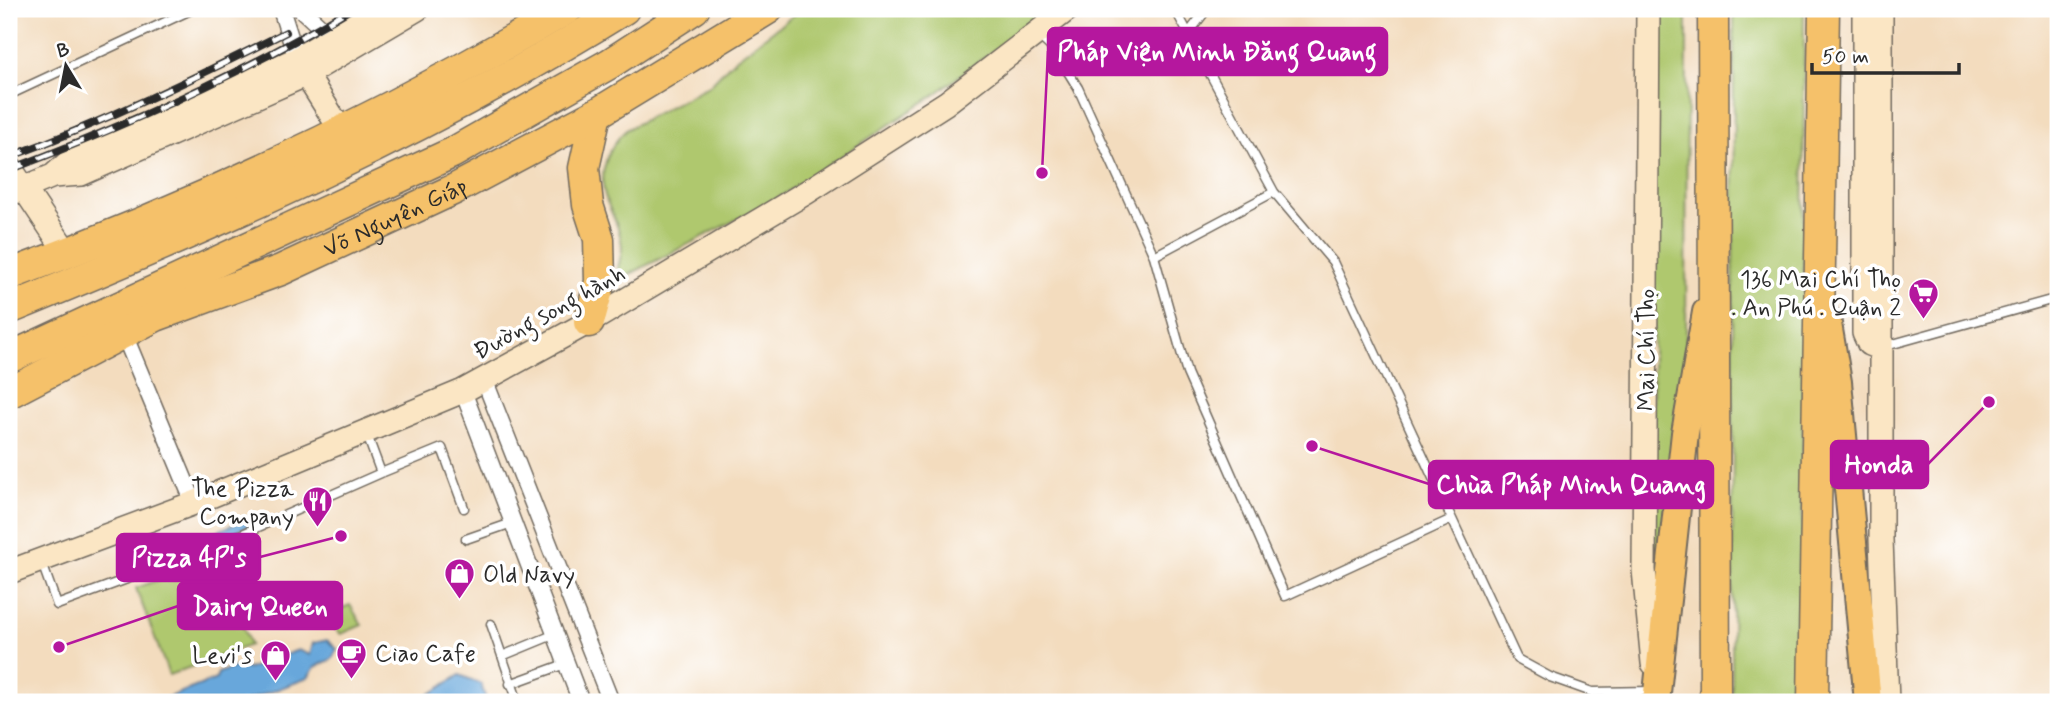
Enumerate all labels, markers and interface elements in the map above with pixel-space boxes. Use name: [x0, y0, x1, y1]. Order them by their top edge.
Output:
callout: Pháp Viện Minh Đăng Quang: [1048, 28, 1387, 75]
north arrow: [32, 32, 102, 102]
scale bar: [1812, 32, 1958, 76]
text: Pháp Viện Minh Đăng Quang: [1057, 36, 1377, 73]
text: B: [55, 37, 71, 64]
text: 50 m: [1822, 43, 1869, 71]
street label: Võ Nguyên Giáp: [318, 171, 474, 265]
street label: Đường song hành: [468, 259, 633, 370]
place label: 136 Mai Chí Thọ . An Phú . Quận 2: [1731, 265, 1901, 324]
supermarket icon: 136 Mai Chí Thọ . An Phú . Quận 2: [1907, 276, 1941, 320]
street label: Mai Chí Thọ: [1632, 289, 1663, 411]
callout: Honda: [1831, 441, 1928, 488]
text: Honda: [1845, 449, 1913, 483]
callout: Chùa Pháp Minh Quang: [1429, 461, 1713, 508]
text: Chùa Pháp Minh Quang: [1436, 469, 1706, 504]
place label: The Pizza Company: [191, 474, 295, 533]
restaurant icon: The Pizza Company: [300, 485, 334, 529]
callout: Pizza 4P's: [117, 534, 260, 581]
text: Pizza 4P's: [132, 542, 247, 576]
shop icon: Old Navy: [443, 557, 477, 601]
place label: Old Navy: [483, 560, 575, 591]
callout: Dairy Queen: [178, 582, 342, 629]
text: Dairy Queen: [192, 591, 328, 625]
cafe icon: Ciao Cafe: [335, 636, 369, 680]
shop icon: Levi's: [258, 638, 292, 682]
place label: Ciao Cafe: [375, 639, 476, 670]
place label: Levi's: [192, 641, 252, 672]

